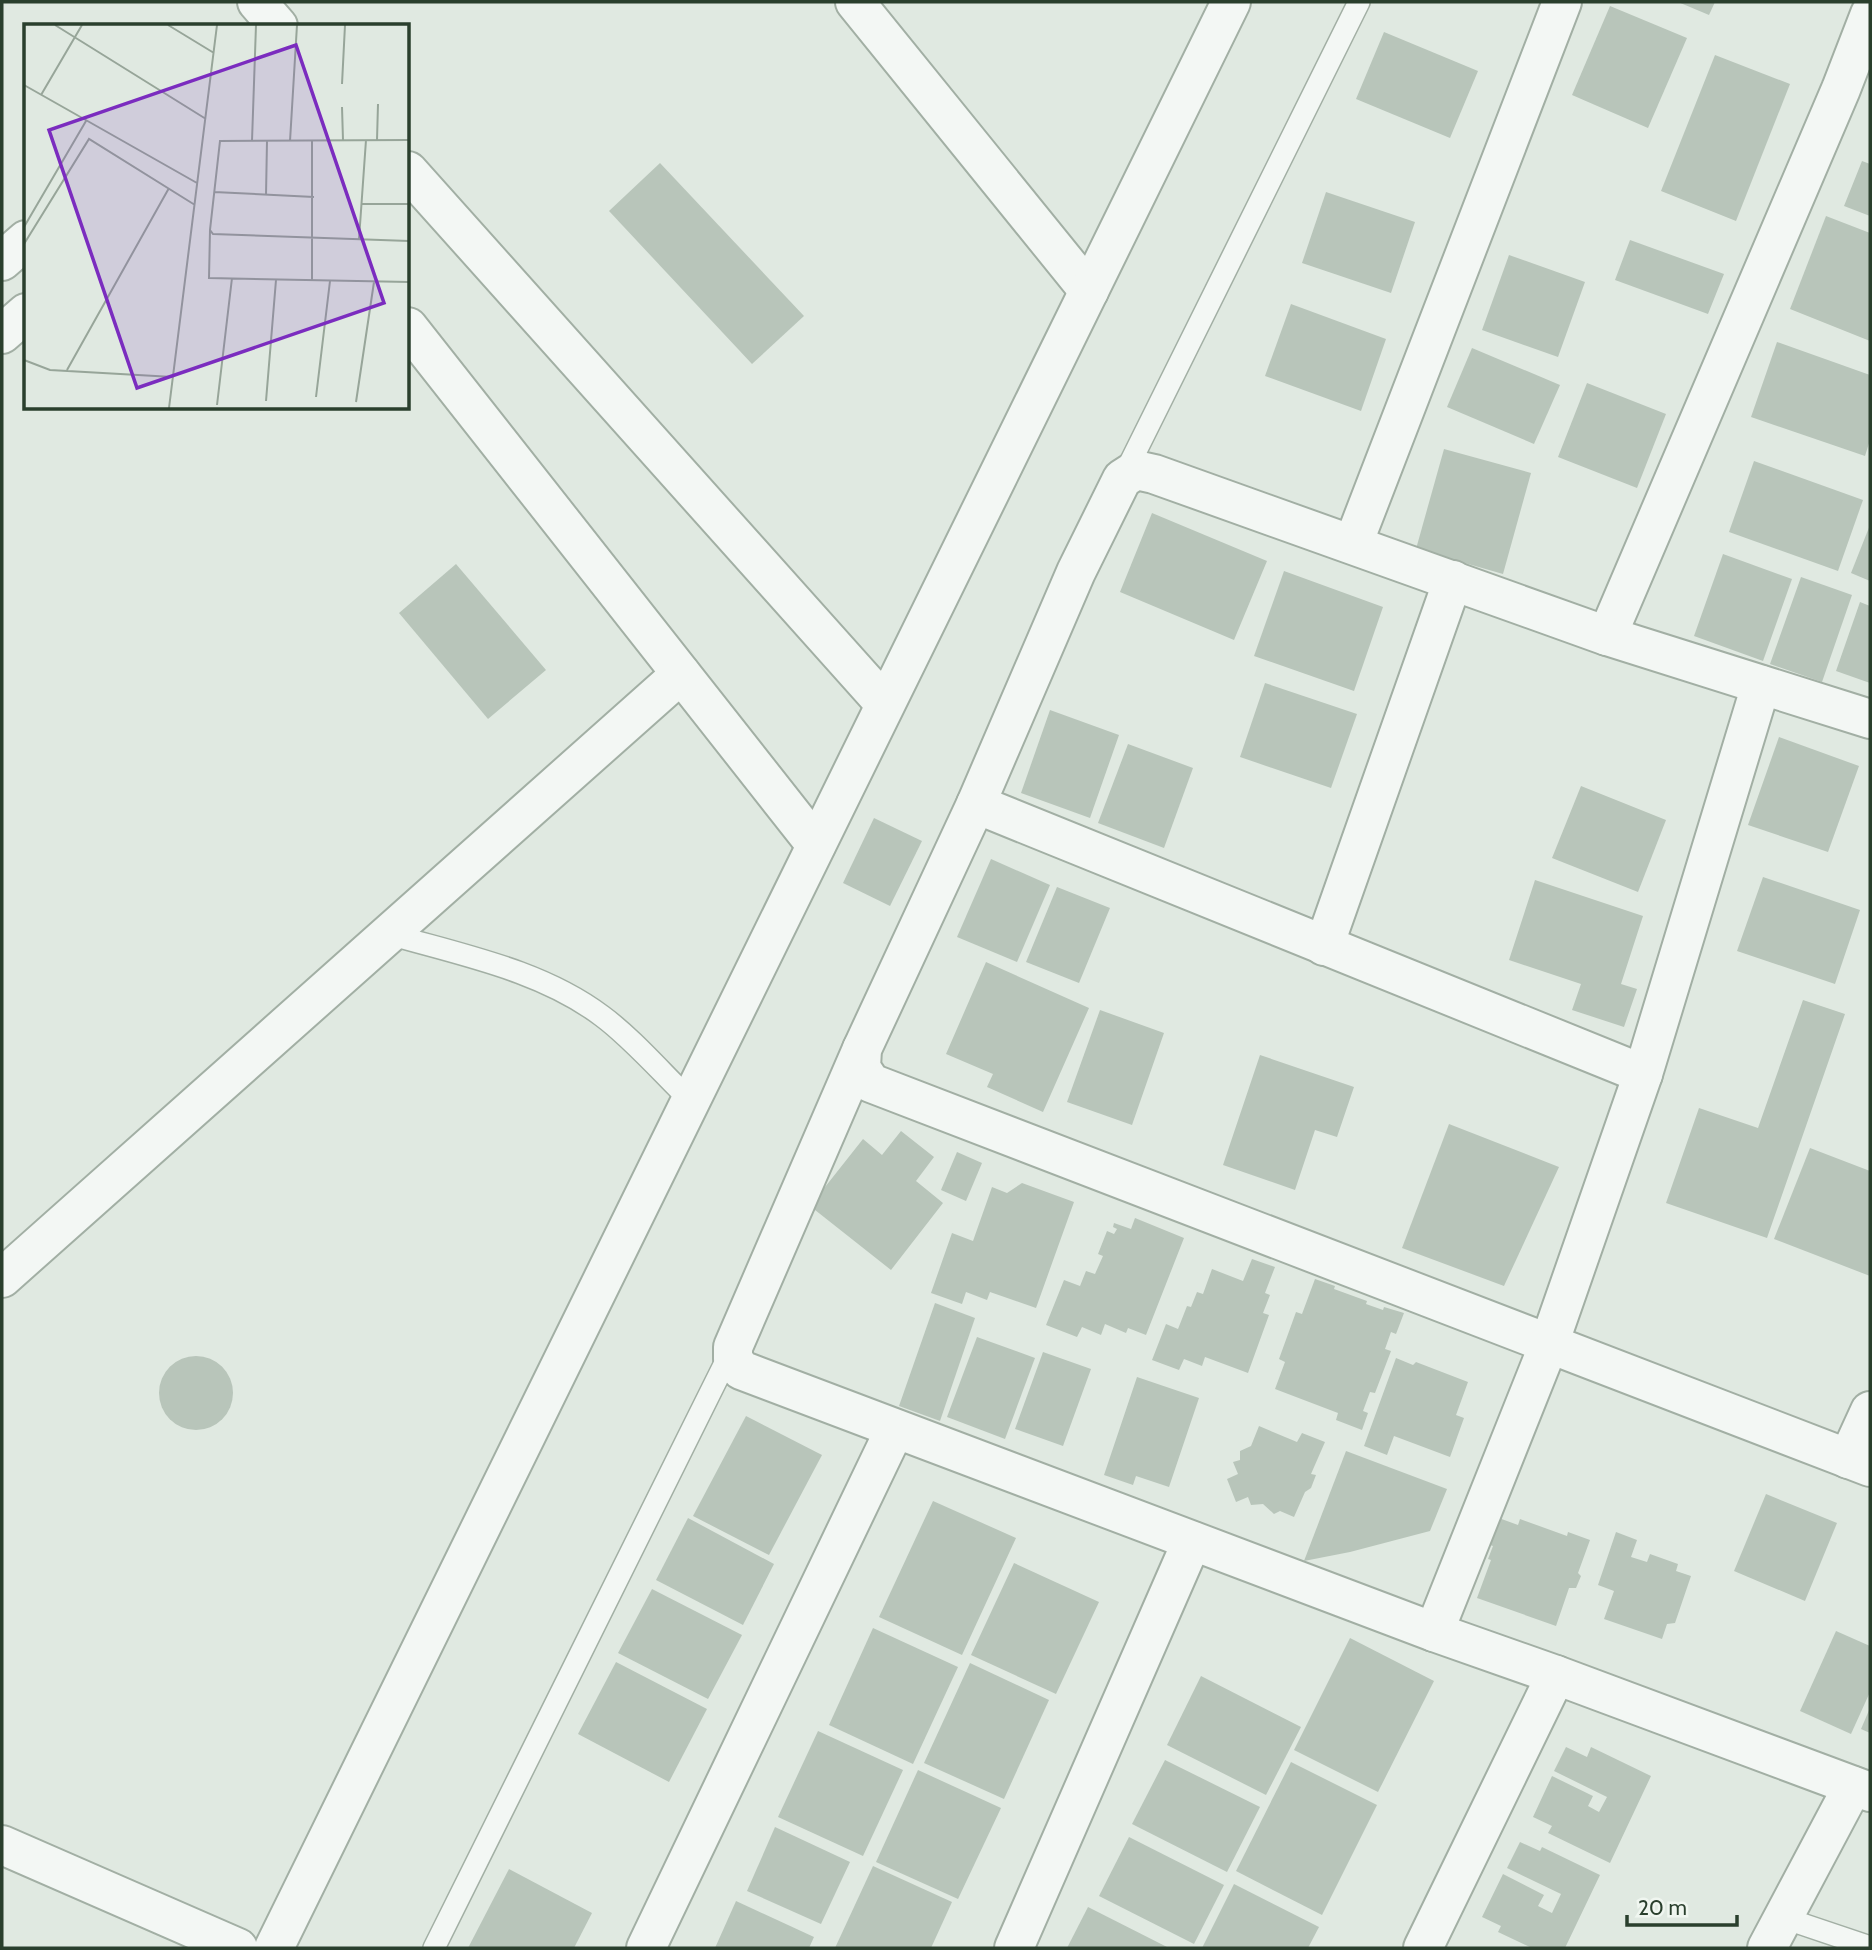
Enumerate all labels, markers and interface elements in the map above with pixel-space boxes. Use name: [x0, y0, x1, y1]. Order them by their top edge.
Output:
inset map: [24, 24, 410, 410]
scale bar: [1627, 1884, 1737, 1928]
text: 20 m: [1638, 1895, 1687, 1920]

